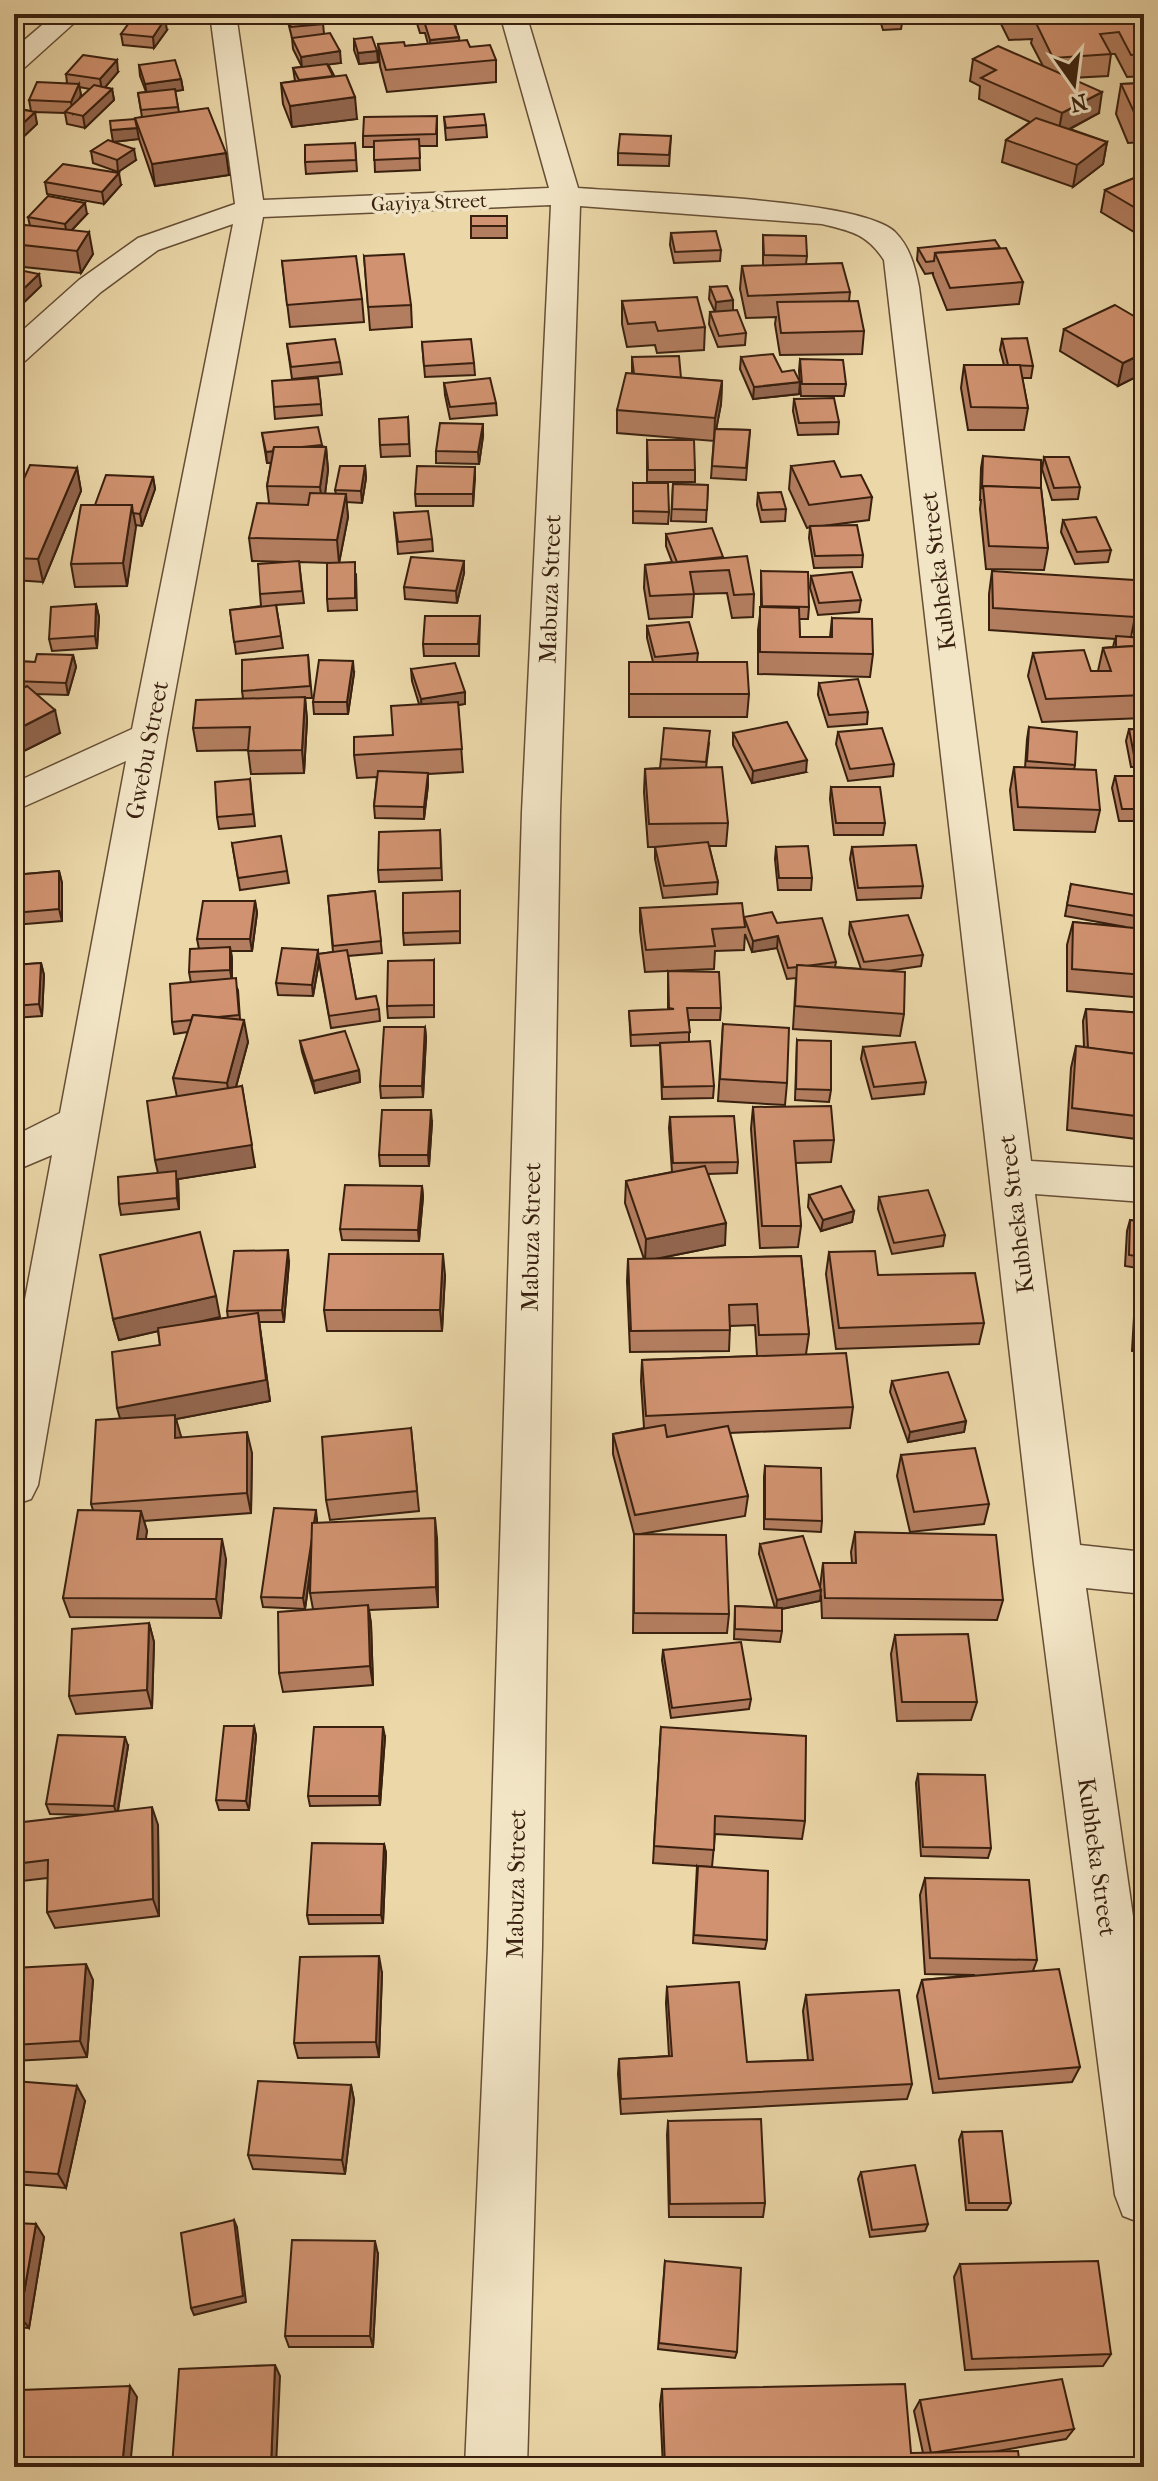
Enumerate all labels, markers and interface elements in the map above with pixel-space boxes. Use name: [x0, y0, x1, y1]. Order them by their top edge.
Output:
north arrow: [1034, 44, 1114, 124]
text: N: [1067, 88, 1090, 117]
street label: Gayiya Street: [371, 189, 487, 216]
street label: Kubheka Street: [914, 490, 962, 652]
street label: Mabuza Street: [533, 514, 567, 664]
street label: Gwebu Street: [120, 678, 174, 822]
street label: Kubheka Street: [992, 1133, 1040, 1295]
street label: Mabuza Street: [516, 1162, 546, 1312]
street label: Kubheka Street: [1072, 1776, 1122, 1938]
street label: Mabuza Street: [501, 1809, 531, 1959]

